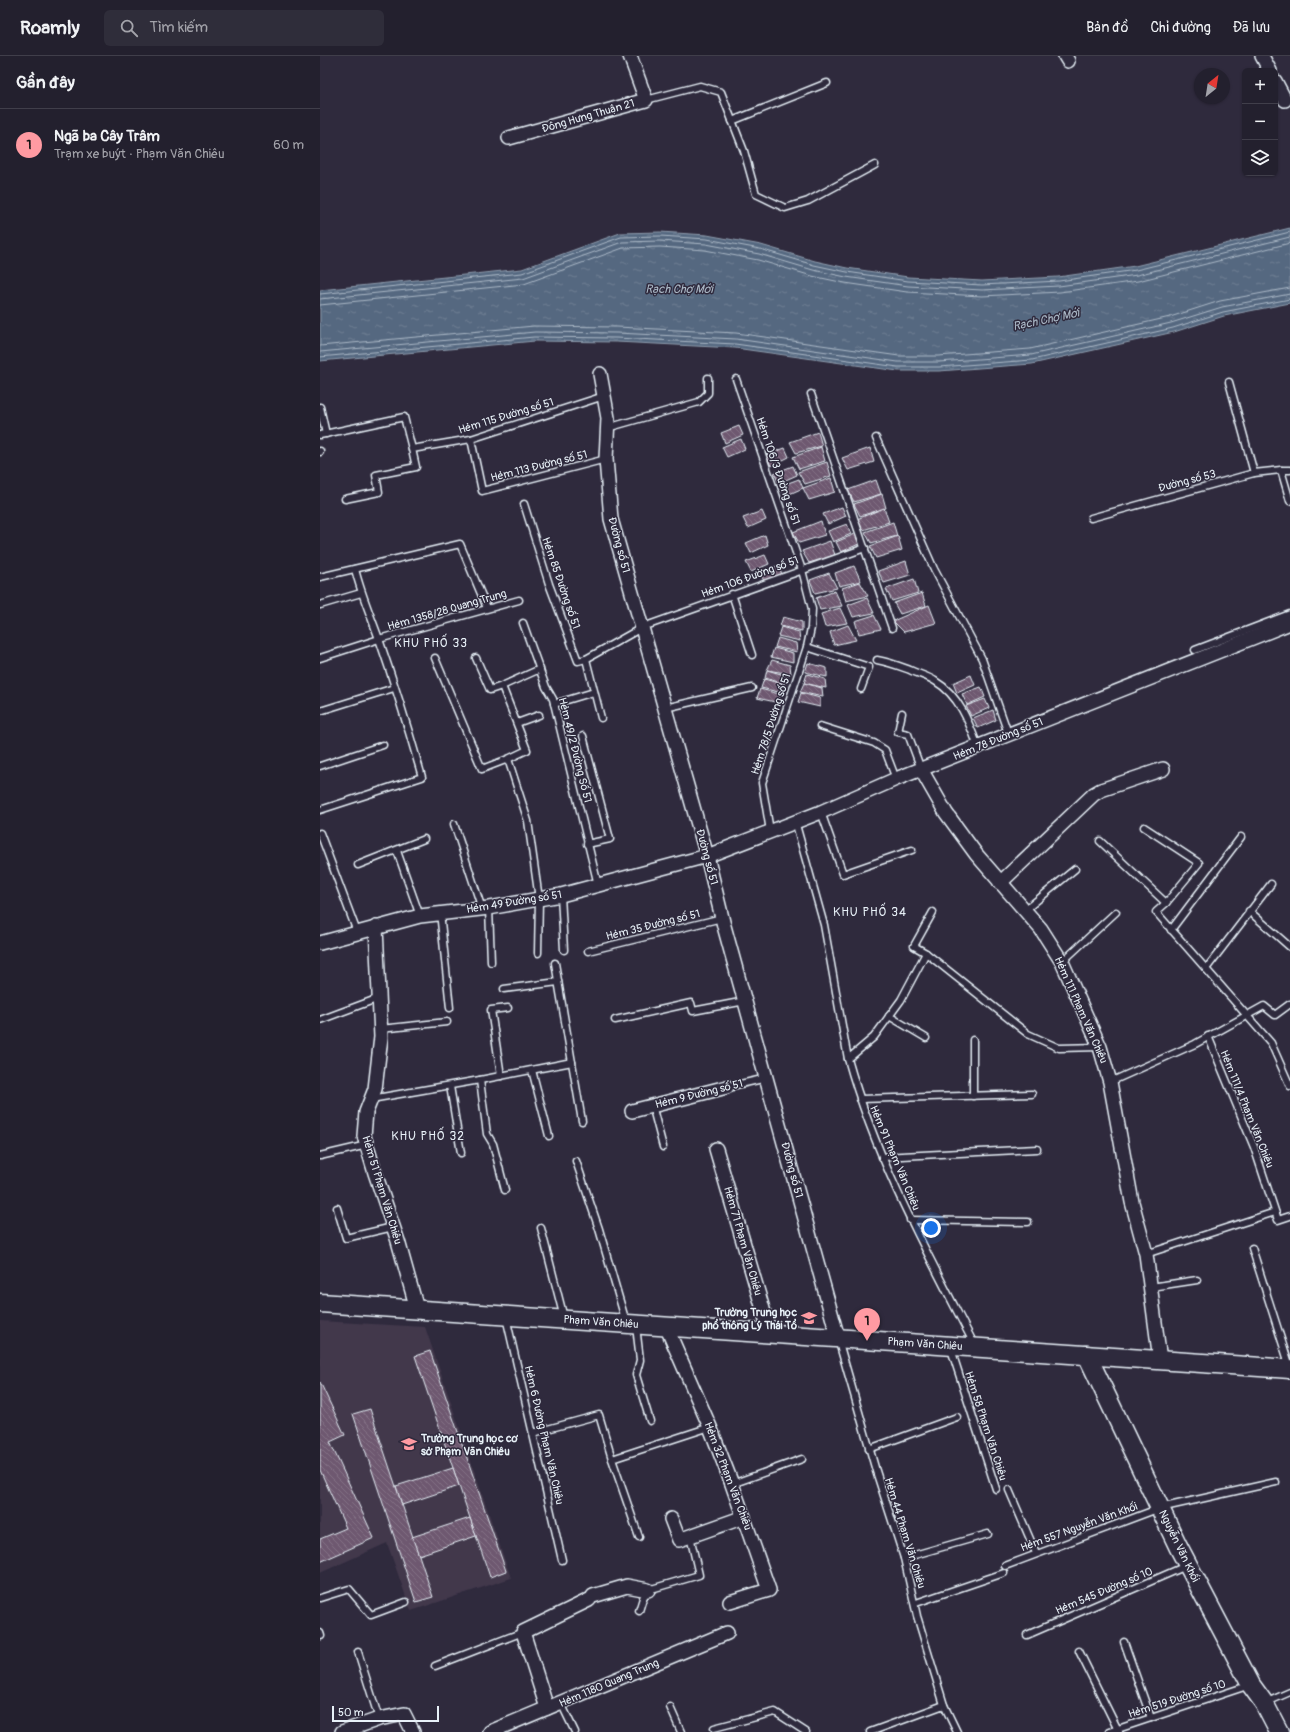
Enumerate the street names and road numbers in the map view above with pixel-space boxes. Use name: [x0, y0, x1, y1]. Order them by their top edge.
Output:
street label: Đông Hưng Thuận 21: [540, 97, 636, 135]
street label: Hẻm 115 Đường số 51: [457, 395, 555, 437]
street label: Hẻm 106/3 Đường số 51: [754, 416, 802, 526]
street label: Hẻm 113 Đường số 51: [489, 448, 589, 484]
street label: Đường số 53: [1157, 467, 1217, 495]
street label: Đường số 51: [605, 516, 633, 574]
street label: Hẻm 85 Đường số 51: [539, 536, 583, 630]
street label: Hẻm 106 Đường số 51: [700, 553, 800, 601]
street label: Hẻm 1358/28 Quang Trung: [386, 587, 508, 633]
street label: Hẻm 78/5 Đường số 51: [748, 672, 794, 776]
street label: Hẻm 49/2 Đường Số 51: [556, 696, 594, 804]
street label: Hẻm 78 Đường số 51: [951, 715, 1045, 763]
street label: Đường số 51: [693, 828, 721, 886]
street label: Hẻm 49 Đường số 51: [465, 888, 563, 916]
street label: Hẻm 35 Đường số 51: [605, 907, 701, 943]
street label: Hẻm 111 Phạm Văn Chiêu: [1052, 955, 1110, 1065]
street label: Hẻm 111/4 Phạm Văn Chiêu: [1217, 1048, 1277, 1170]
street label: Hẻm 9 Đường số 51: [654, 1077, 744, 1111]
street label: Hẻm 91 Phạm Văn Chiêu: [867, 1104, 923, 1212]
street label: Hẻm 51 Phạm Văn Chiêu: [359, 1134, 405, 1246]
street label: Đường số 51: [778, 1141, 806, 1199]
street label: Hẻm 71 Phạm Văn Chiêu: [721, 1185, 765, 1297]
street label: Phạm Văn Chiêu: [563, 1313, 639, 1331]
street label: Phạm Văn Chiêu: [887, 1335, 963, 1353]
street label: Hẻm 6 Đường Phạm Văn Chiêu: [522, 1364, 566, 1506]
street label: Hẻm 58 Phạm Văn Chiêu: [962, 1370, 1010, 1482]
street label: Hẻm 32 Phạm Văn Chiêu: [701, 1420, 755, 1532]
street label: Hẻm 44 Phạm Văn Chiêu: [882, 1476, 928, 1590]
street label: Hẻm 557 Nguyễn Văn Khối: [1018, 1499, 1139, 1554]
street label: Nguyễn Văn Khối: [1156, 1508, 1203, 1584]
street label: Hẻm 545 Đường số 10: [1053, 1565, 1155, 1617]
street label: Hẻm 1180 Quang Trung: [557, 1656, 661, 1710]
street label: Hẻm 519 Đường số 10: [1127, 1677, 1227, 1721]

